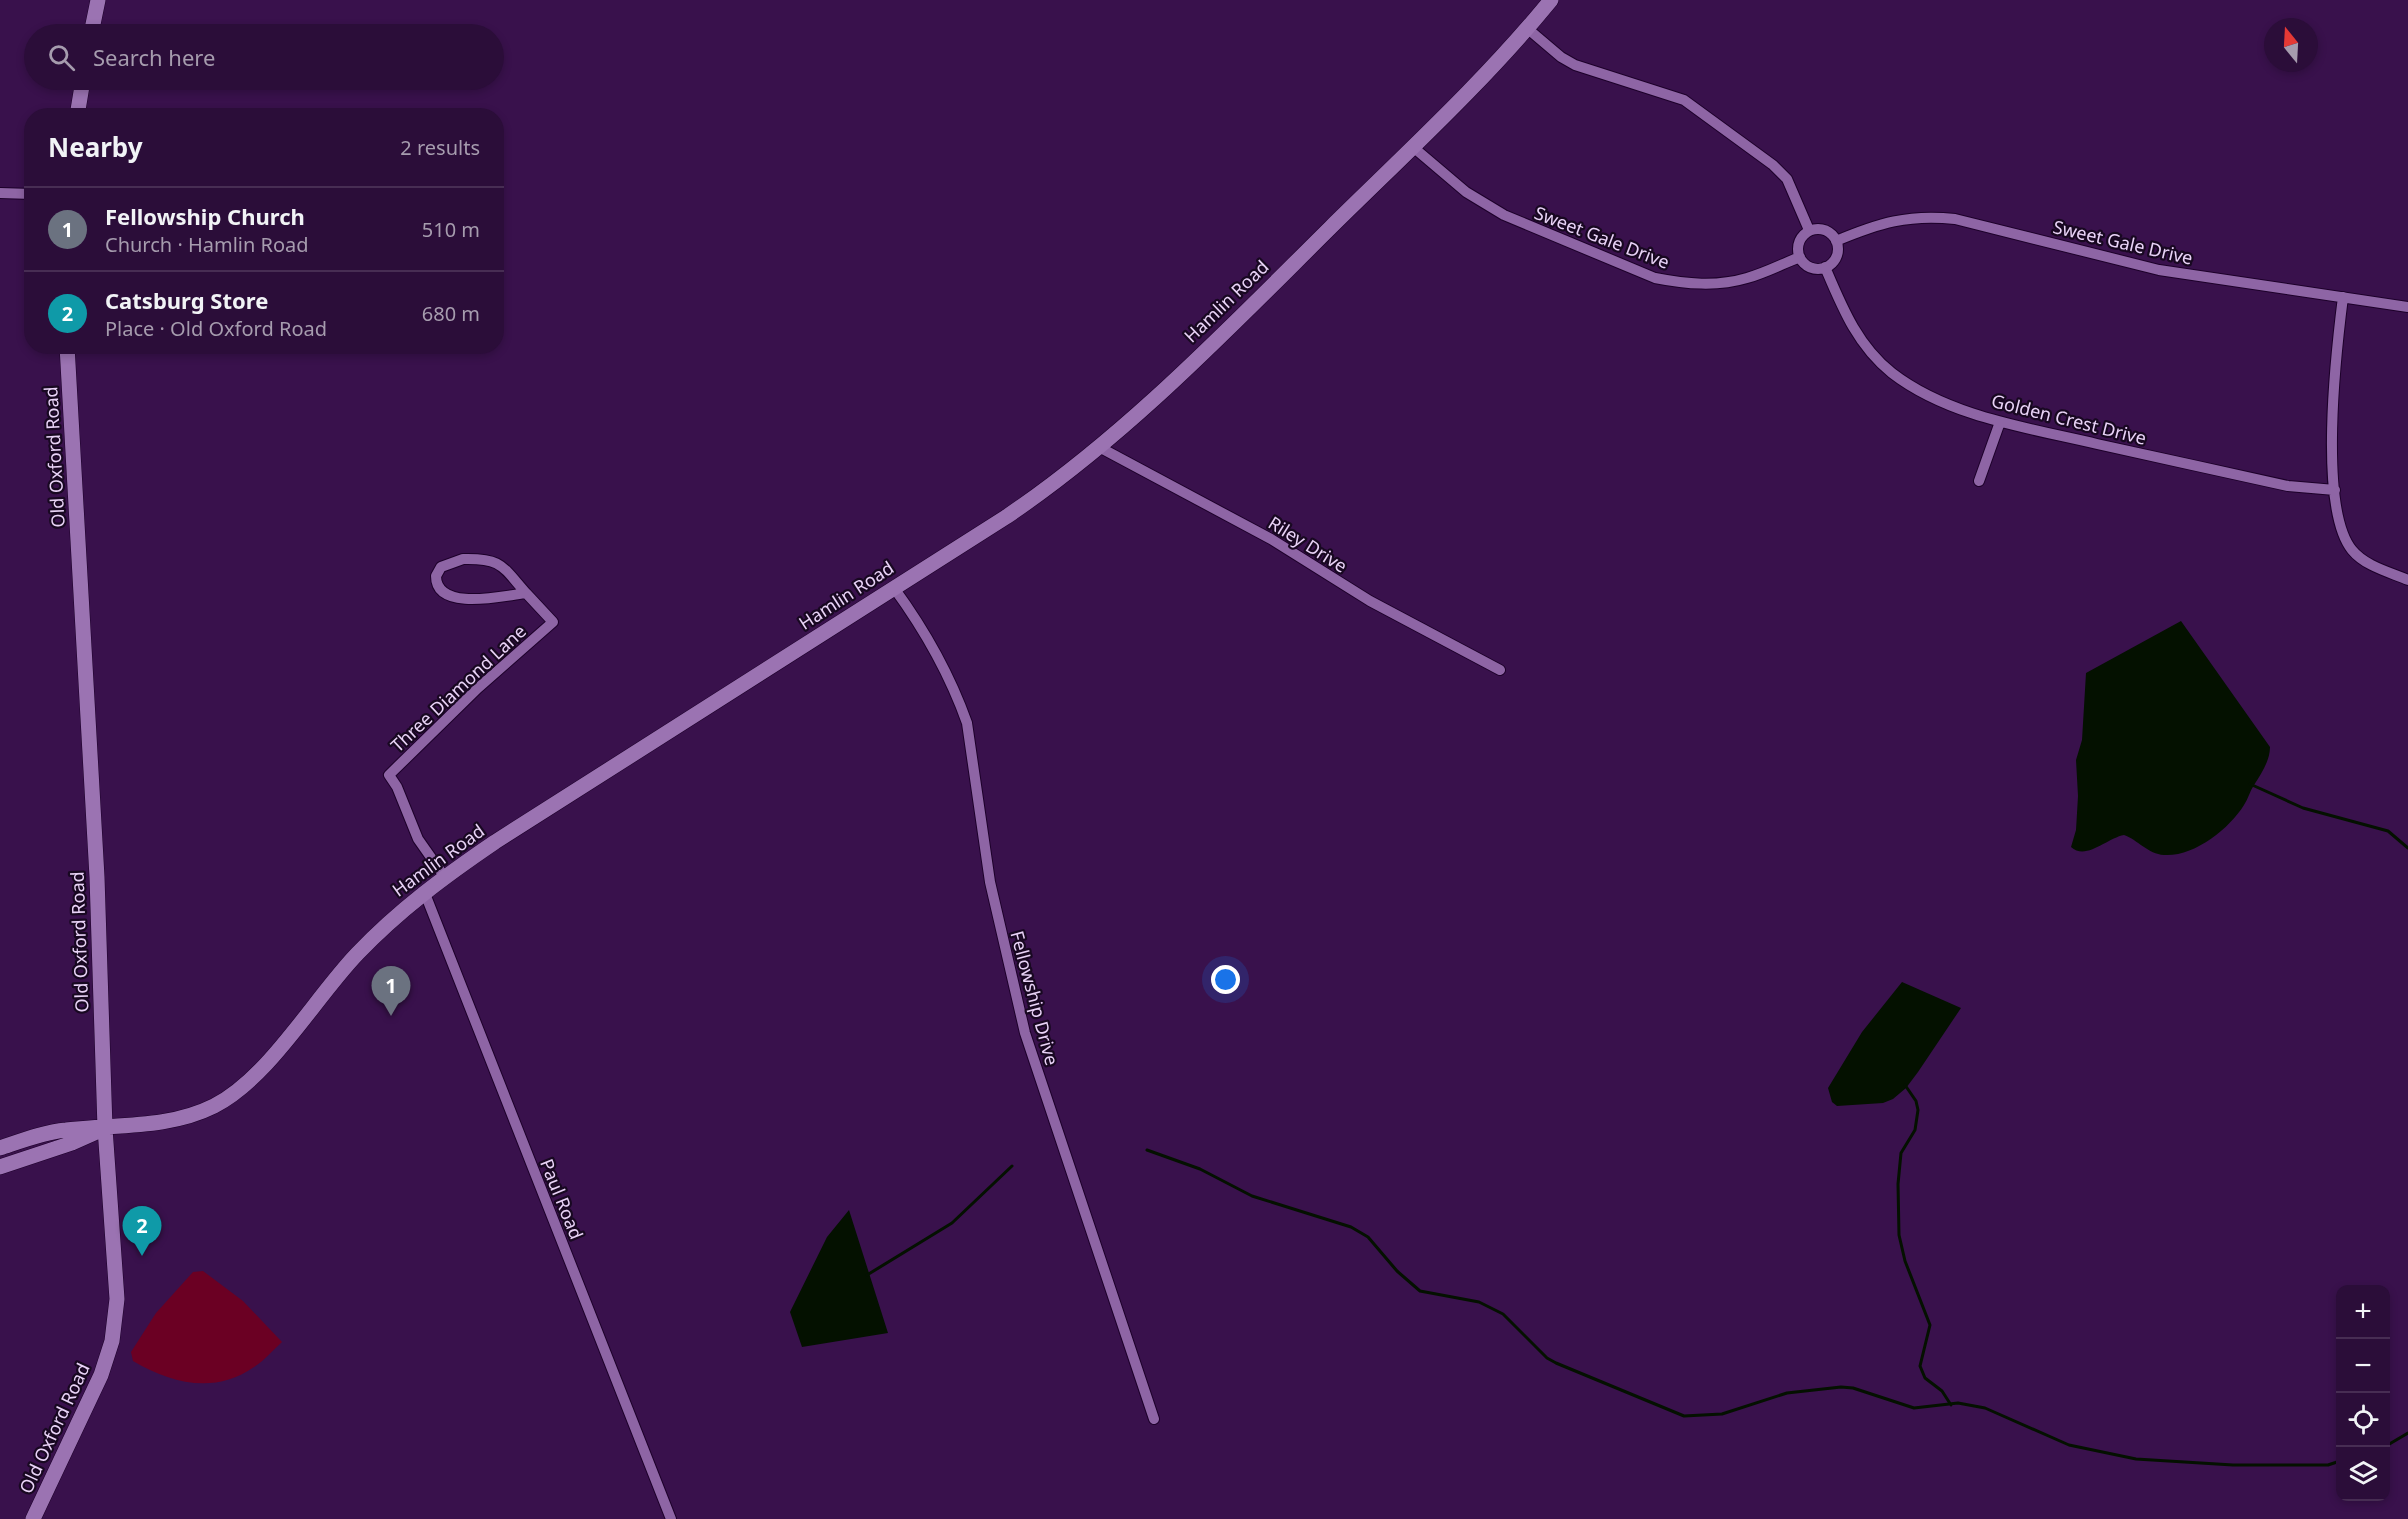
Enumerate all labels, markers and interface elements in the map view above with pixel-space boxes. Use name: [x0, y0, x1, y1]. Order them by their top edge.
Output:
north arrow: [2264, 18, 2318, 72]
search box: [24, 24, 504, 90]
icon: search: [45, 41, 78, 74]
text: Search here: [93, 42, 215, 72]
text: Nearby: [48, 129, 143, 165]
text: 2 results: [400, 134, 480, 161]
street label: Sweet Gale Drive: [1531, 200, 1673, 274]
text: Fellowship Church: [105, 201, 305, 231]
street label: Sweet Gale Drive: [2051, 214, 2195, 270]
text: 1: [62, 216, 73, 243]
text: 510 m: [422, 216, 480, 243]
text: Church · Hamlin Road: [105, 231, 309, 258]
street label: Hamlin Road: [1179, 255, 1273, 347]
text: Catsburg Store: [105, 285, 268, 315]
text: 2: [62, 300, 73, 327]
text: 680 m: [422, 300, 480, 327]
text: Place · Old Oxford Road: [105, 315, 327, 342]
street label: Old Oxford Road: [38, 386, 70, 528]
street label: Golden Crest Drive: [1989, 388, 2149, 450]
street label: Riley Drive: [1264, 510, 1352, 578]
street label: Hamlin Road: [794, 555, 898, 635]
street label: Three Diamond Lane: [385, 619, 531, 757]
street label: Hamlin Road: [387, 818, 489, 902]
street label: Old Oxford Road: [65, 871, 93, 1013]
street label: Fellowship Drive: [1006, 928, 1064, 1068]
your location: [1211, 965, 1240, 994]
pin: 1: [372, 966, 410, 1016]
street label: Paul Road: [535, 1155, 589, 1243]
pin: 2: [122, 1206, 162, 1256]
map controls: [2336, 1285, 2390, 1501]
button: +: [2336, 1285, 2390, 1339]
button: −: [2336, 1339, 2390, 1393]
street label: Old Oxford Road: [13, 1359, 95, 1497]
button: locate: [2336, 1393, 2390, 1447]
button: layers: [2336, 1447, 2390, 1501]

